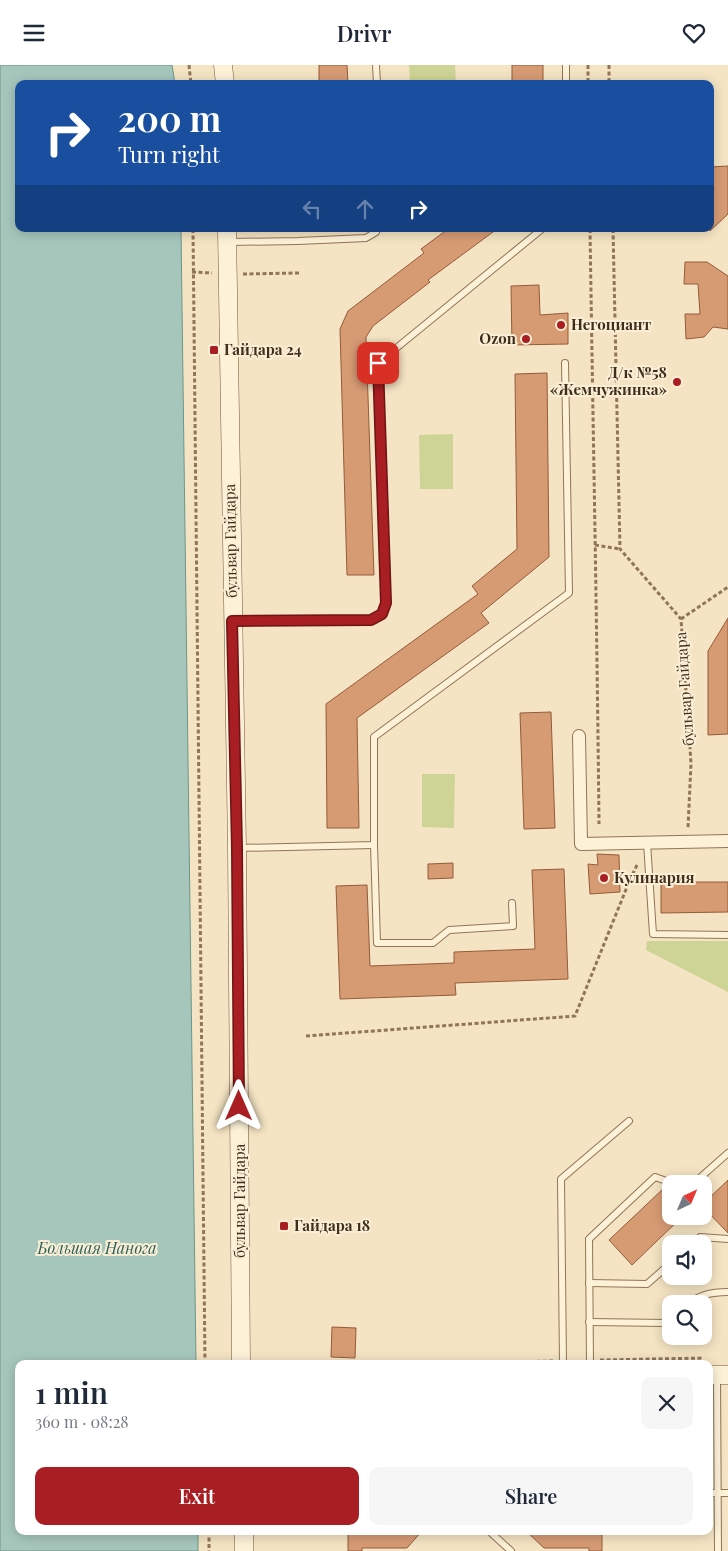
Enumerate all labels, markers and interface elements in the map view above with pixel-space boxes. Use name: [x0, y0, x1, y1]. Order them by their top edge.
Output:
text: Drivr: [337, 18, 391, 48]
icon: menu: [20, 19, 48, 47]
icon: heart: [680, 19, 708, 47]
text: 200 m: [118, 94, 221, 141]
icon: right: [35, 100, 100, 165]
text: Turn right: [118, 139, 220, 169]
icon: left: [298, 195, 326, 223]
icon: ahead: [351, 195, 379, 223]
icon: right: [404, 195, 432, 223]
place label: Негоциант: [571, 314, 652, 334]
marker: Негоциант: [555, 319, 567, 331]
place label: Ozon: [479, 328, 517, 348]
marker: Ozon: [520, 333, 532, 345]
place label: Гайдара 24: [224, 339, 302, 359]
pin: [357, 342, 399, 384]
marker: Гайдара 24: [208, 344, 220, 356]
icon: arrive: [364, 349, 392, 377]
place label: Д/к №58 «Жемчужинка»: [550, 362, 667, 399]
marker: Д/к №58 «Жемчужинка»: [671, 376, 683, 388]
street label: бульвар Гайдара: [219, 483, 241, 598]
street label: бульвар Гайдара: [670, 631, 698, 747]
place label: Кулинария: [614, 867, 695, 887]
marker: Кулинария: [598, 872, 610, 884]
position arrow: [212, 1079, 264, 1131]
street label: бульвар Гайдара: [229, 1143, 249, 1258]
north arrow: [662, 1175, 712, 1225]
map controls: [662, 1175, 712, 1345]
place label: Гайдара 18: [294, 1215, 370, 1235]
marker: Гайдара 18: [278, 1220, 290, 1232]
button: sound: [662, 1235, 712, 1285]
water label: Большая Нанога: [36, 1237, 157, 1258]
button: search: [662, 1295, 712, 1345]
text: 1 min: [35, 1372, 108, 1412]
button: close: [641, 1377, 693, 1429]
text: 360 m · 08:28: [35, 1411, 129, 1432]
button: Exit: [35, 1467, 359, 1525]
button: Share: [369, 1467, 693, 1525]

